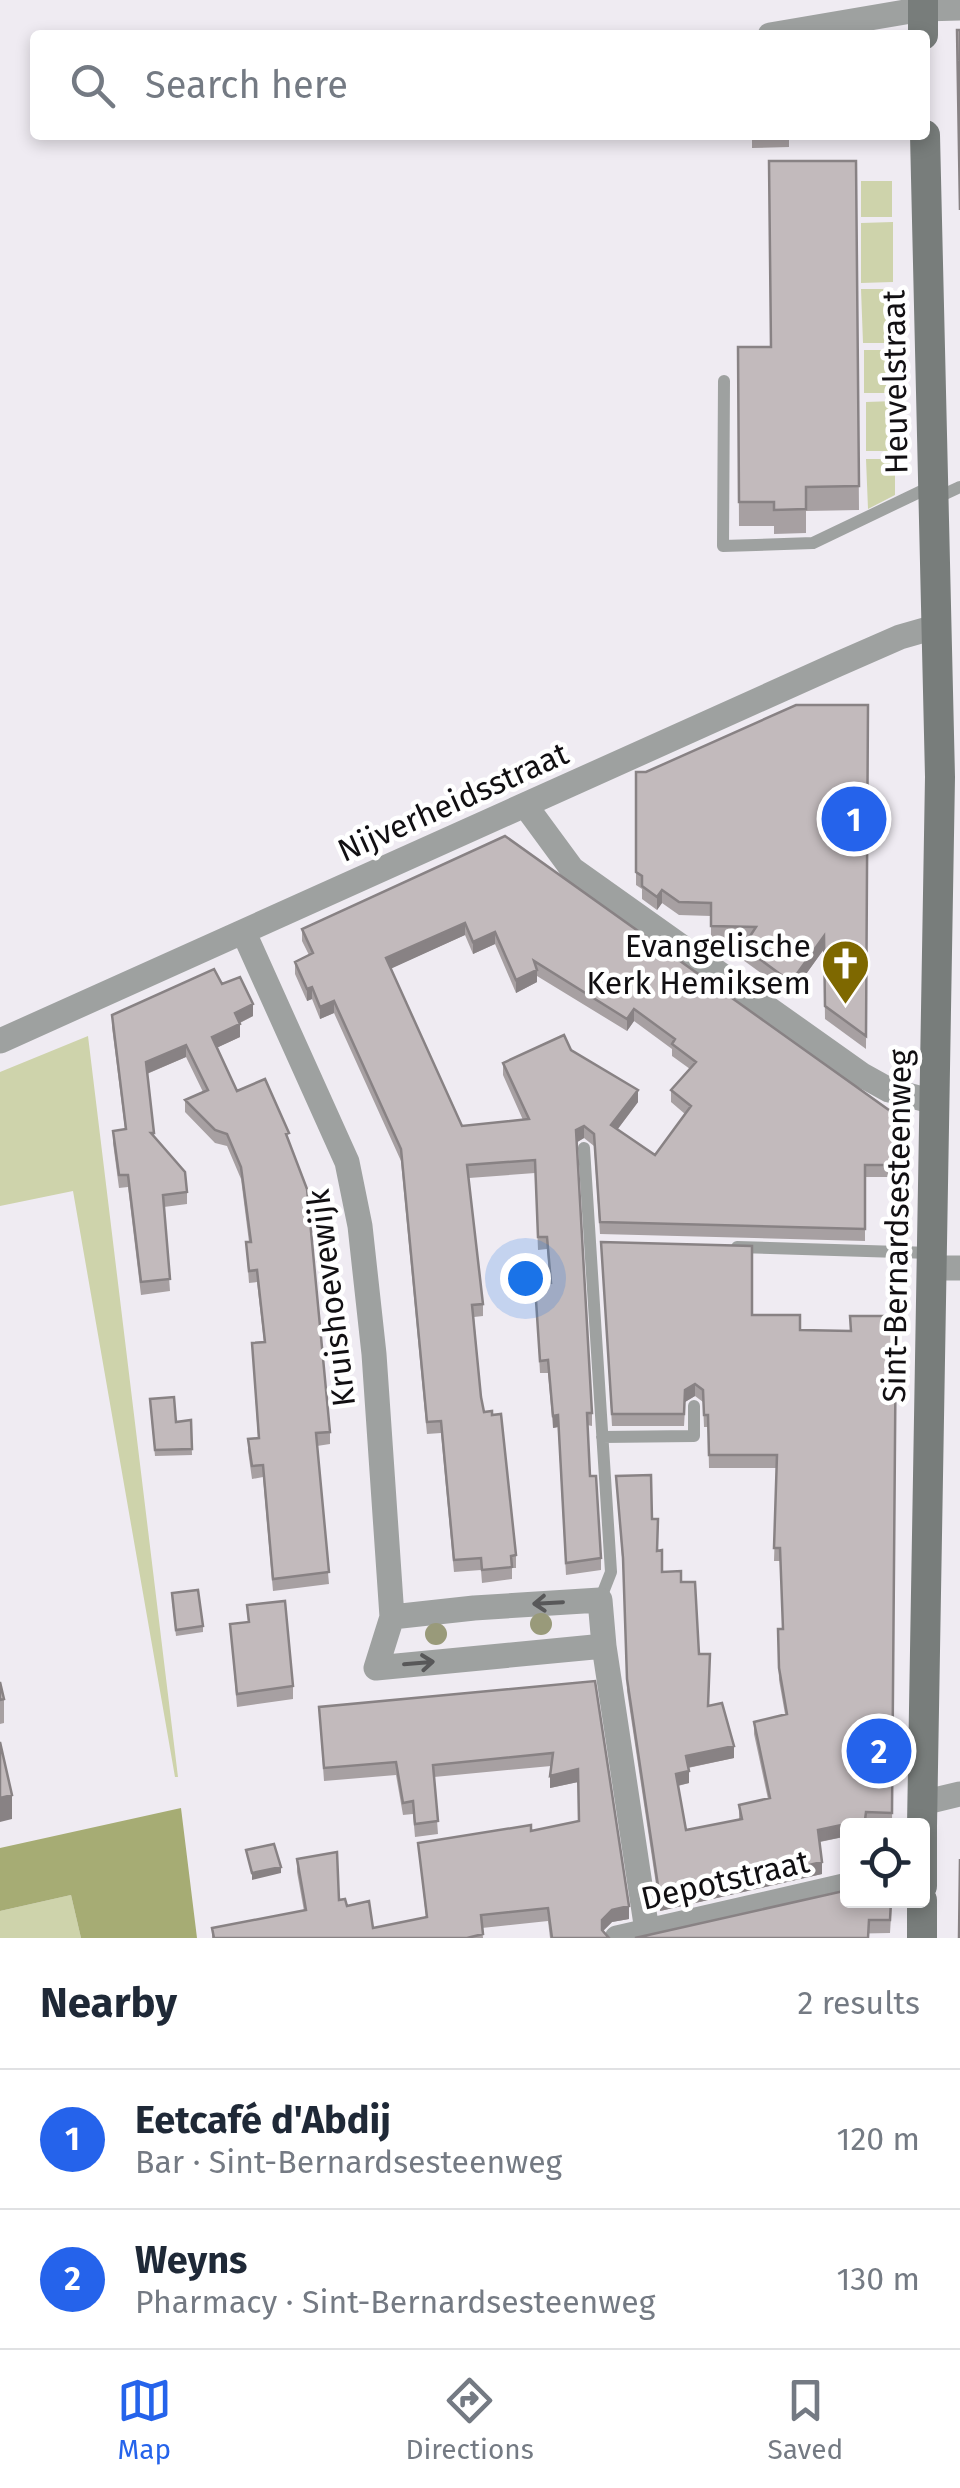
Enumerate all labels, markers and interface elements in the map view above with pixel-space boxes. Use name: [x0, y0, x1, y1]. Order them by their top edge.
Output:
search box: [30, 30, 930, 140]
icon: search: [65, 58, 120, 113]
text: Search here: [145, 62, 348, 108]
street label: Heuvelstraat: [874, 289, 916, 474]
street label: Nijverheidsstraat: [332, 734, 574, 870]
pin: 1: [822, 782, 886, 856]
place label: Evangelische Kerk Hemiksem: [586, 927, 811, 1002]
church icon: Evangelische Kerk Hemiksem: [820, 938, 872, 1006]
street label: Sint-Bernardsesteenweg: [875, 1049, 919, 1403]
street label: Kruishoevewijk: [299, 1186, 363, 1409]
your location: [500, 1253, 551, 1304]
one-way arrow: [533, 1594, 565, 1613]
one-way arrow: [403, 1654, 435, 1673]
pin: 2: [846, 1714, 912, 1788]
map controls: [840, 1818, 930, 1908]
button: locate: [840, 1818, 930, 1908]
street label: Depotstraat: [637, 1842, 813, 1918]
text: Nearby: [40, 1978, 177, 2028]
text: 2 results: [797, 1984, 920, 2022]
text: Eetcafé d'Abdij: [135, 2097, 391, 2143]
text: 1: [65, 2120, 80, 2158]
text: 120 m: [837, 2120, 920, 2158]
text: Bar · Sint-Bernardsesteenweg: [135, 2143, 562, 2181]
text: Weyns: [135, 2237, 247, 2283]
text: 2: [64, 2260, 81, 2298]
text: 130 m: [836, 2260, 920, 2298]
text: Pharmacy · Sint-Bernardsesteenweg: [135, 2283, 655, 2321]
tab: Map: [117, 2373, 172, 2466]
tab: Directions: [405, 2373, 534, 2466]
tab: Saved: [767, 2373, 843, 2466]

